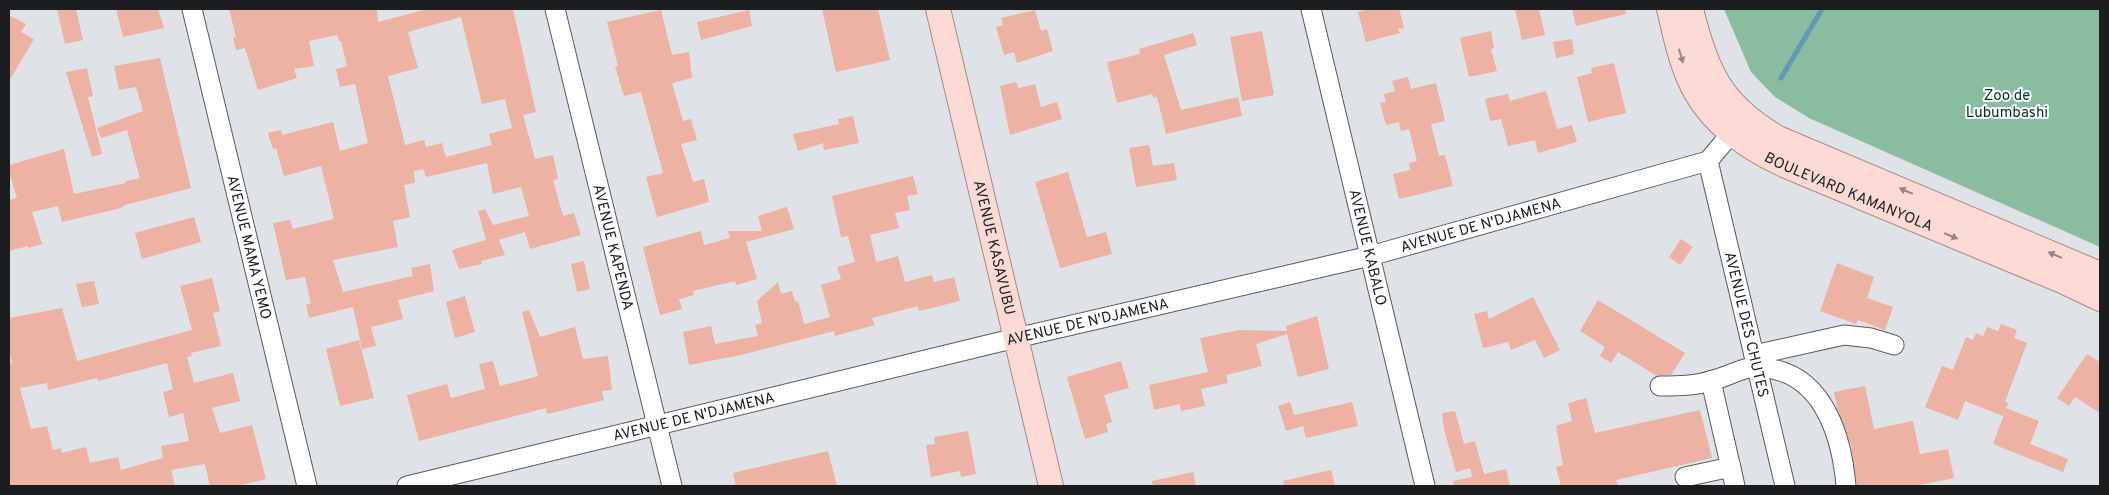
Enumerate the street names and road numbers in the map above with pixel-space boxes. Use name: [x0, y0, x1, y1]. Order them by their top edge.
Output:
street label: BOULEVARD KAMANYOLA: [1761, 149, 1935, 237]
street label: AVENUE MAMA YEMO: [221, 173, 275, 322]
street label: AVENUE KASAVUBU: [968, 178, 1018, 317]
street label: AVENUE KAPENDA: [587, 182, 637, 312]
street label: AVENUE KABALO: [1343, 188, 1390, 308]
street label: AVENUE DE N'DJAMENA: [1399, 195, 1564, 258]
street label: AVENUE DES CHUTES: [1719, 250, 1772, 400]
street label: AVENUE DE N'DJAMENA: [1005, 295, 1171, 351]
street label: AVENUE DE N'DJAMENA: [611, 389, 777, 447]

